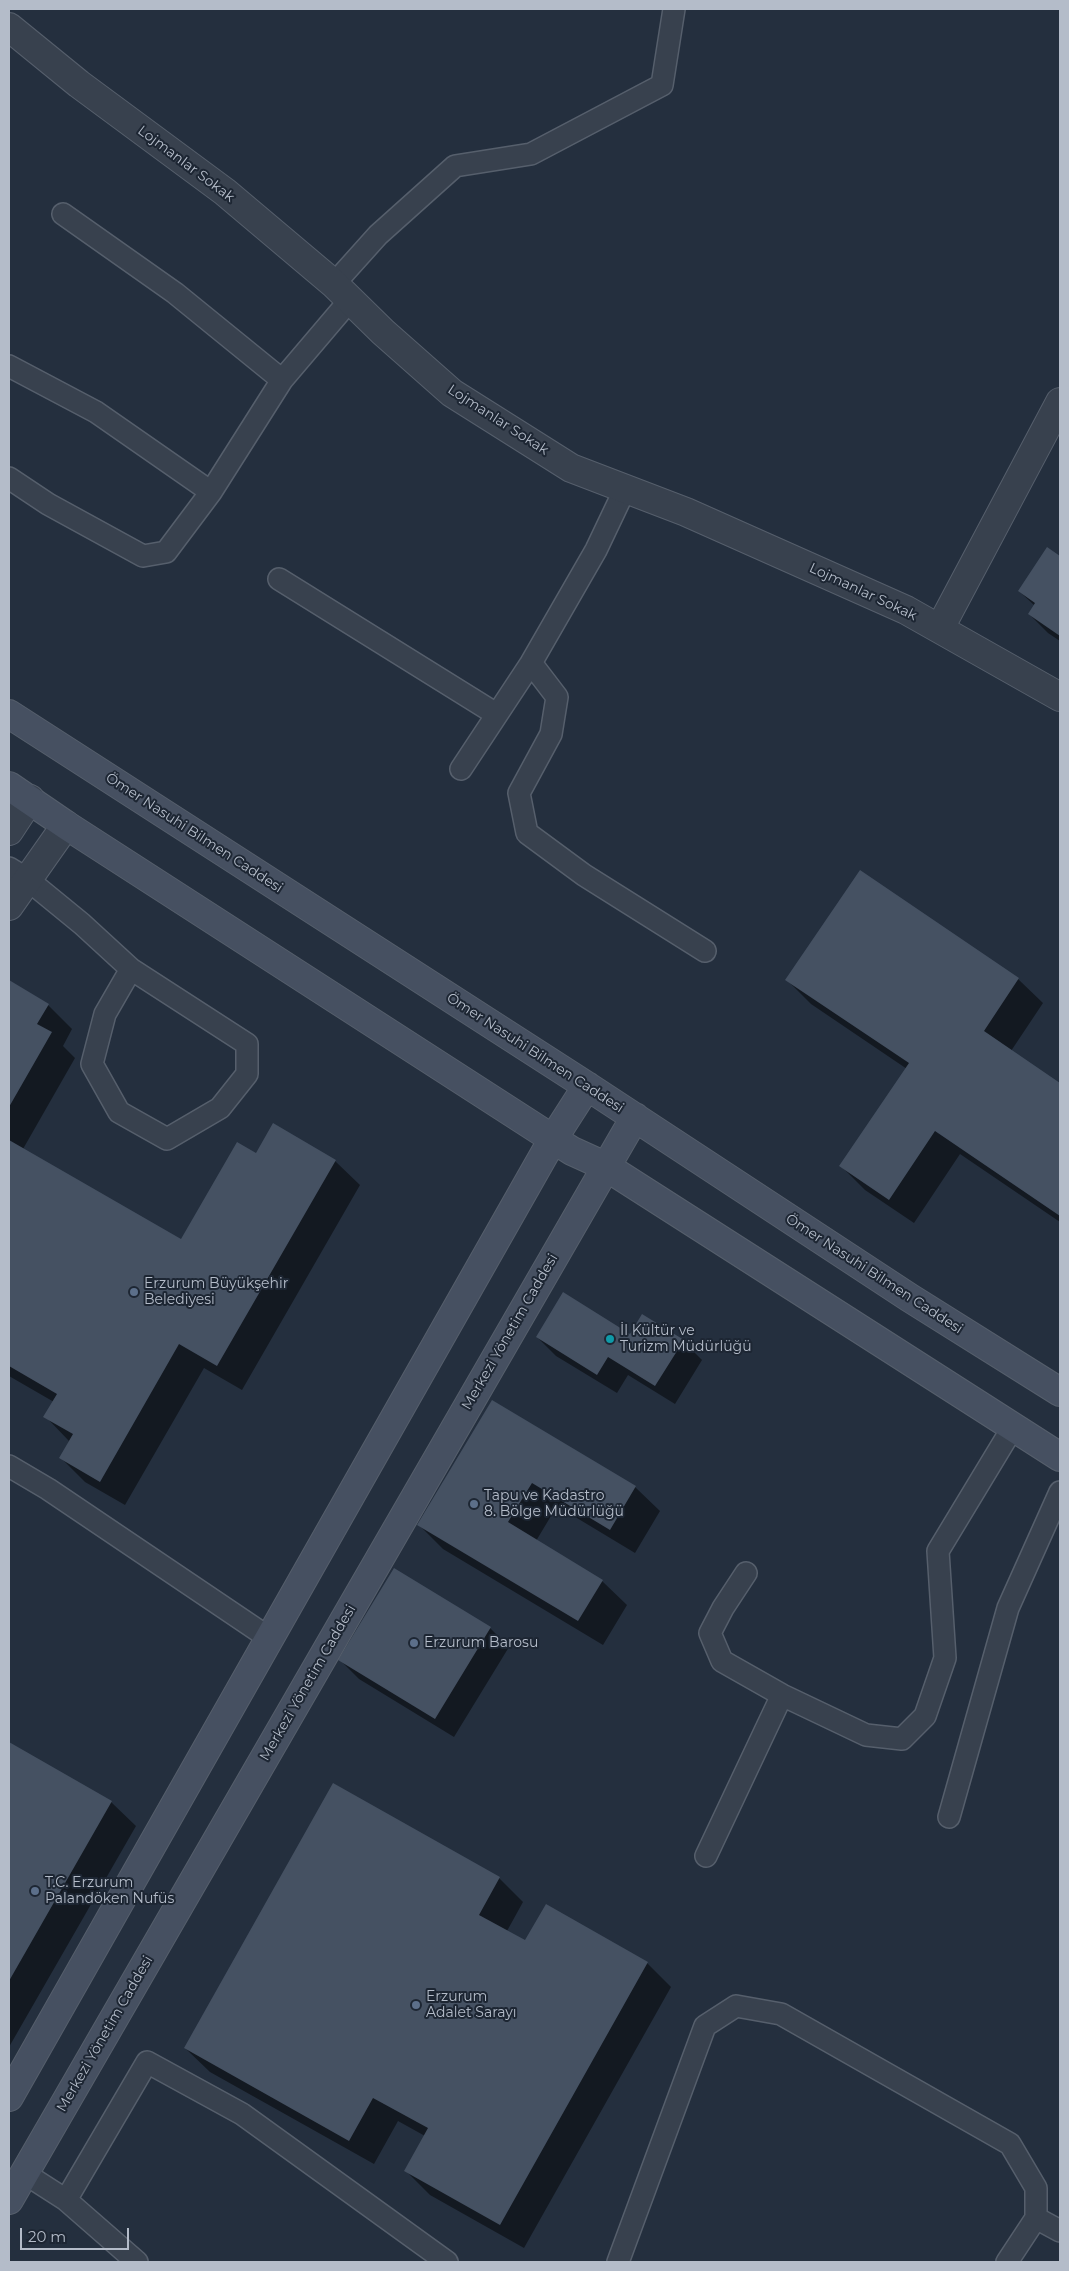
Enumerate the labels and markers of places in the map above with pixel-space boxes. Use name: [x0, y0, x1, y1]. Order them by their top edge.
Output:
place label: Erzurum Büyükşehir Belediyesi: [144, 1276, 288, 1308]
marker: Erzurum Büyükşehir Belediyesi: [128, 1286, 140, 1298]
place label: İl Kültür ve Turizm Müdürlüğü: [620, 1323, 752, 1355]
marker: İl Kültür ve Turizm Müdürlüğü: [604, 1333, 616, 1345]
place label: Tapu ve Kadastro 8. Bölge Müdürlüğü: [484, 1488, 624, 1520]
marker: Tapu ve Kadastro 8. Bölge Müdürlüğü: [468, 1498, 480, 1510]
place label: Erzurum Barosu: [424, 1635, 538, 1651]
marker: Erzurum Barosu: [408, 1637, 420, 1649]
place label: T.C. Erzurum Palandöken Nufüs: [45, 1875, 174, 1908]
marker: T.C. Erzurum Palandöken Nufüs: [29, 1885, 41, 1897]
place label: Erzurum Adalet Sarayı: [426, 1989, 517, 2021]
marker: Erzurum Adalet Sarayı: [410, 1999, 422, 2011]

